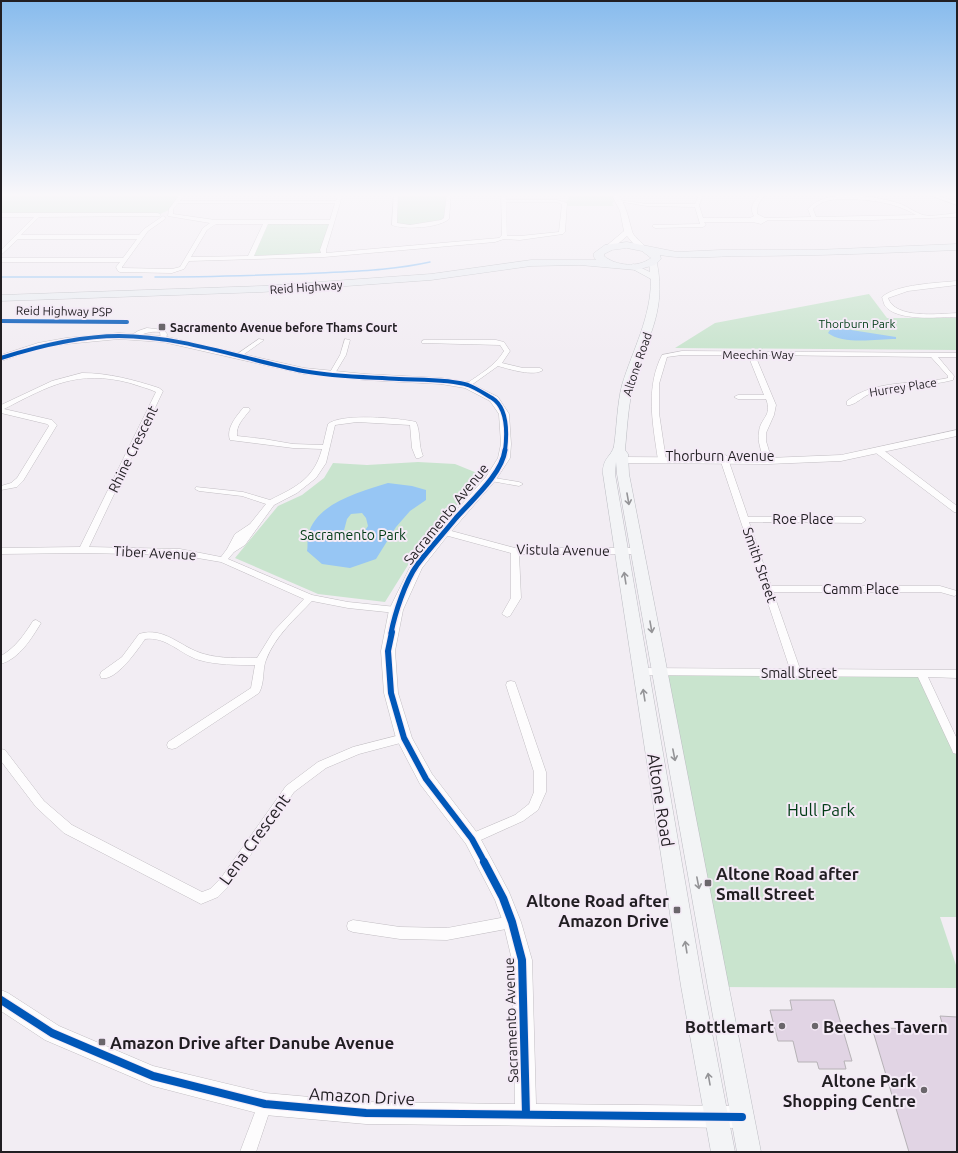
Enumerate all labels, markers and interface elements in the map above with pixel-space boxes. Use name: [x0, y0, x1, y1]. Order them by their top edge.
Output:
street label: Reid Highway: [269, 278, 343, 296]
street label: Reid Highway PSP: [16, 304, 112, 318]
park label: Thorburn Park: [819, 317, 895, 330]
place label: Sacramento Avenue before Thams Court: [170, 321, 397, 334]
marker: Sacramento Avenue before Thams Court: [157, 322, 167, 332]
street label: Altone Road: [620, 330, 654, 398]
street label: Meechin Way: [722, 348, 794, 361]
street label: Hurrey Place: [868, 375, 938, 399]
street label: Rhine Crescent: [105, 403, 161, 495]
street label: Thorburn Avenue: [665, 448, 775, 464]
street label: Sacramento Avenue: [400, 460, 492, 568]
one-way arrow: [624, 492, 632, 505]
street label: Roe Place: [772, 511, 834, 527]
street label: Smith Street: [740, 525, 781, 605]
park label: Sacramento Park: [300, 527, 406, 543]
street label: Vistula Avenue: [516, 541, 610, 559]
street label: Tiber Avenue: [113, 543, 197, 563]
one-way arrow: [620, 572, 628, 585]
street label: Camm Place: [823, 581, 899, 597]
one-way arrow: [647, 620, 655, 633]
street label: Small Street: [761, 665, 838, 681]
one-way arrow: [640, 689, 648, 702]
one-way arrow: [670, 748, 678, 761]
street label: Altone Road: [644, 752, 678, 848]
street label: Lena Crescent: [215, 790, 293, 888]
park label: Hull Park: [787, 800, 855, 819]
place label: Altone Road after Small Street: [716, 864, 859, 903]
one-way arrow: [694, 876, 702, 889]
marker: Altone Road after Small Street: [703, 878, 713, 888]
place label: Altone Road after Amazon Drive: [526, 891, 669, 930]
marker: Altone Road after Amazon Drive: [672, 905, 682, 915]
one-way arrow: [682, 941, 690, 954]
street label: Sacramento Avenue: [501, 957, 521, 1083]
place label: Bottlemart: [685, 1017, 774, 1036]
place label: Beeches Tavern: [823, 1017, 948, 1036]
marker: Bottlemart: [777, 1021, 787, 1031]
marker: Beeches Tavern: [810, 1021, 820, 1031]
place label: Amazon Drive after Danube Avenue: [110, 1033, 394, 1052]
marker: Amazon Drive after Danube Avenue: [97, 1037, 107, 1047]
place label: Altone Park Shopping Centre: [783, 1071, 916, 1110]
one-way arrow: [705, 1073, 713, 1086]
street label: Amazon Drive: [309, 1084, 415, 1108]
marker: Altone Park Shopping Centre: [919, 1085, 929, 1095]

